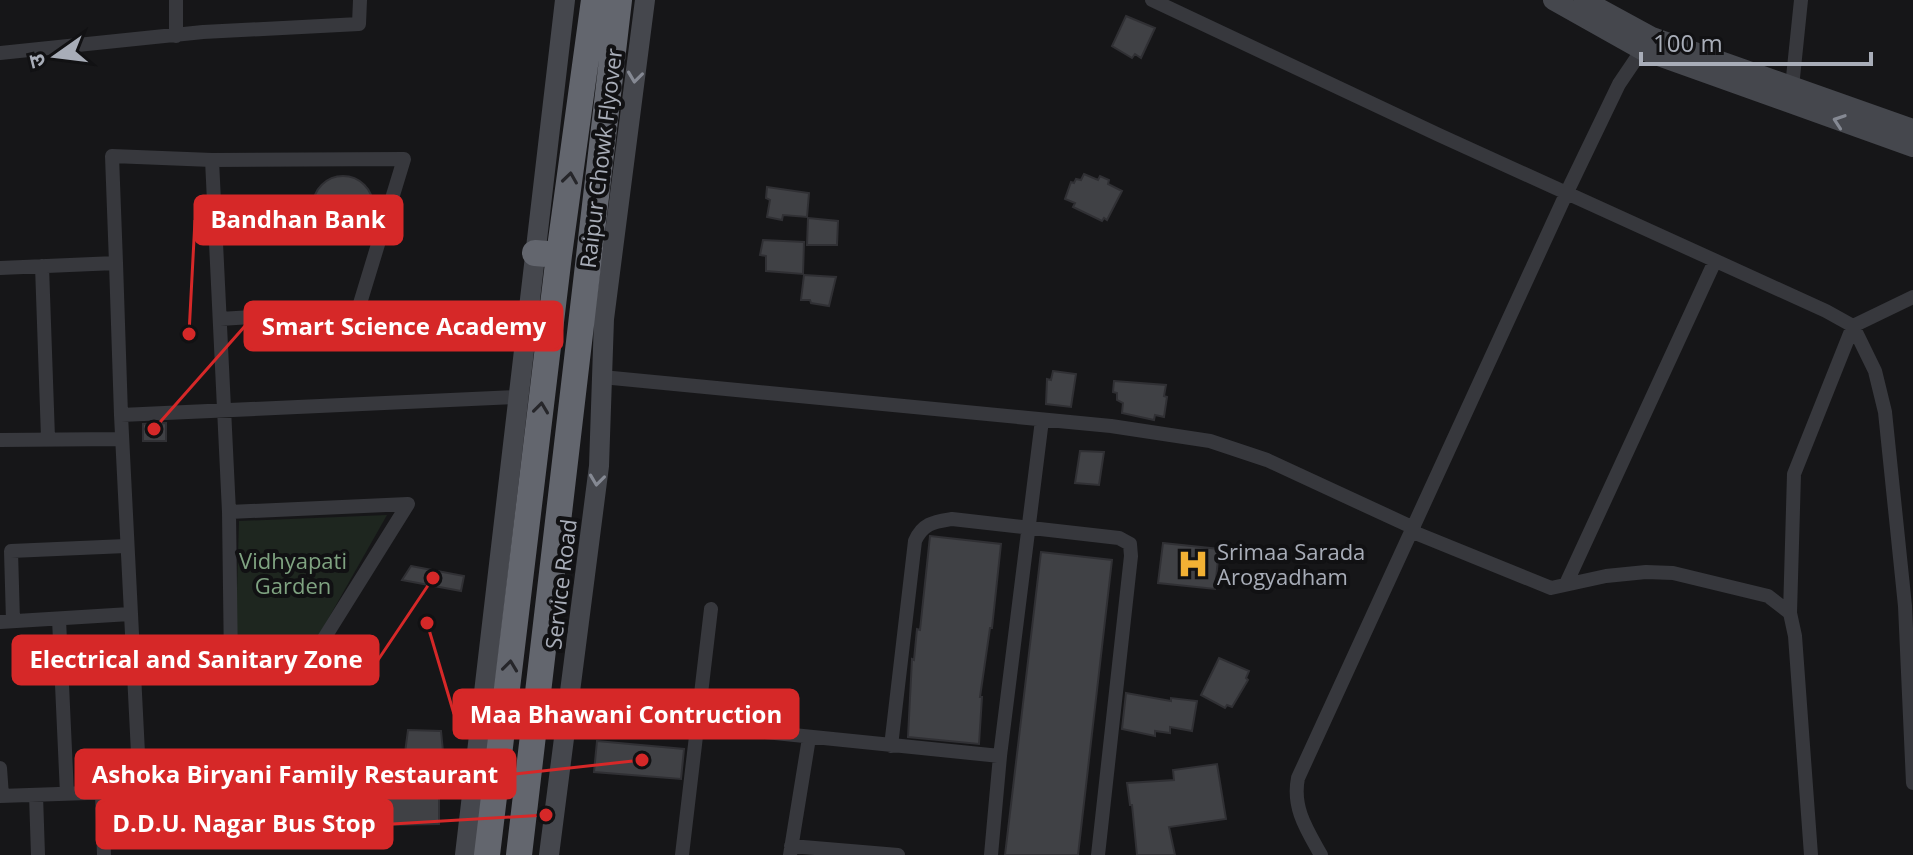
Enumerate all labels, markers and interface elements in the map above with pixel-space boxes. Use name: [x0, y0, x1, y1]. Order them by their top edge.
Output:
north arrow: [16, 16, 96, 96]
scale bar: [1641, 16, 1871, 66]
text: 100 m: [1653, 26, 1723, 59]
street label: Raipur Chowk Flyover: [572, 46, 628, 270]
text: उ: [19, 50, 52, 71]
one-way arrow: [627, 70, 644, 84]
one-way arrow: [1833, 114, 1847, 131]
one-way arrow: [561, 171, 578, 185]
callout: Bandhan Bank: [195, 196, 402, 244]
text: Bandhan Bank: [210, 202, 386, 235]
callout: Smart Science Academy: [245, 302, 562, 350]
text: Smart Science Academy: [262, 309, 547, 342]
one-way arrow: [532, 401, 549, 414]
one-way arrow: [589, 474, 606, 487]
street label: Service Road: [537, 517, 583, 651]
place label: Srimaa Sarada Arogyadham: [1217, 536, 1365, 591]
park label: Vidhyapati Garden: [239, 545, 347, 600]
hospital icon: Srimaa Sarada Arogyadham: [1176, 547, 1210, 581]
callout: Electrical and Sanitary Zone: [13, 636, 378, 684]
text: Electrical and Sanitary Zone: [29, 642, 363, 675]
one-way arrow: [501, 659, 518, 672]
callout: Maa Bhawani Contruction: [454, 690, 798, 738]
text: Maa Bhawani Contruction: [470, 697, 782, 730]
callout: Ashoka Biryani Family Restaurant: [76, 750, 515, 798]
text: Ashoka Biryani Family Restaurant: [92, 757, 498, 790]
callout: D.D.U. Nagar Bus Stop: [97, 800, 392, 848]
text: D.D.U. Nagar Bus Stop: [112, 806, 376, 839]

